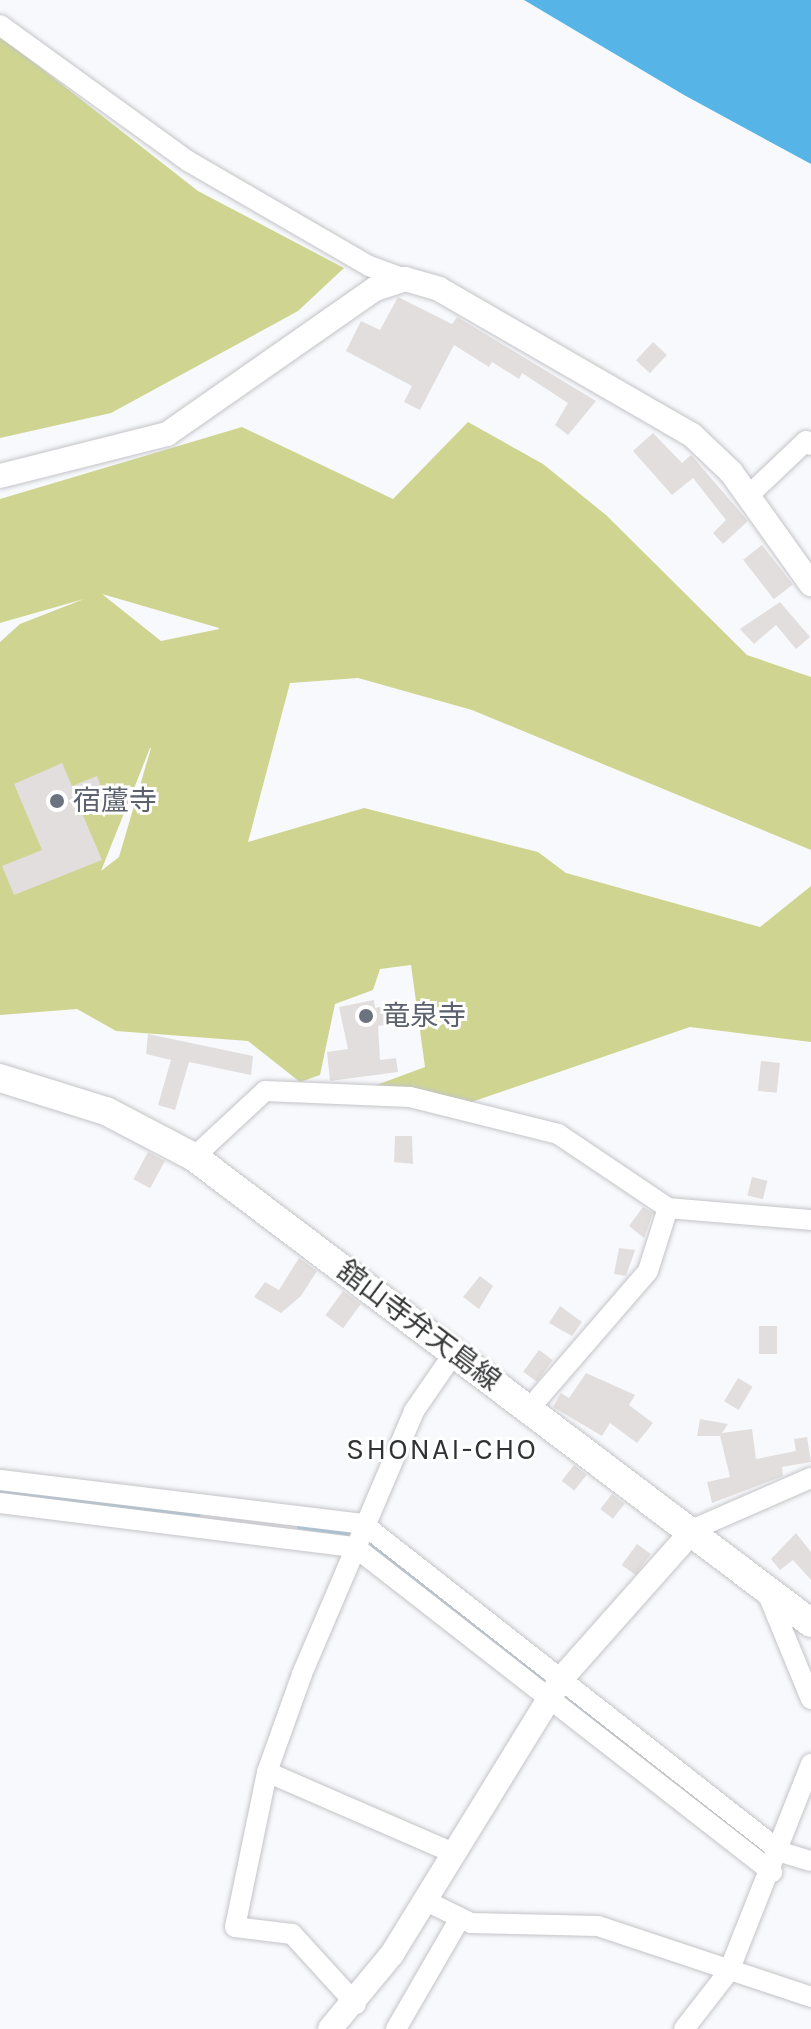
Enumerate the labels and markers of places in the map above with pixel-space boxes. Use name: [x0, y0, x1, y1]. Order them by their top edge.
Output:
place label: 宿蘆寺: [73, 784, 157, 818]
marker: 宿蘆寺: [48, 792, 66, 810]
place label: 竜泉寺: [382, 999, 466, 1033]
marker: 竜泉寺: [357, 1007, 375, 1025]

